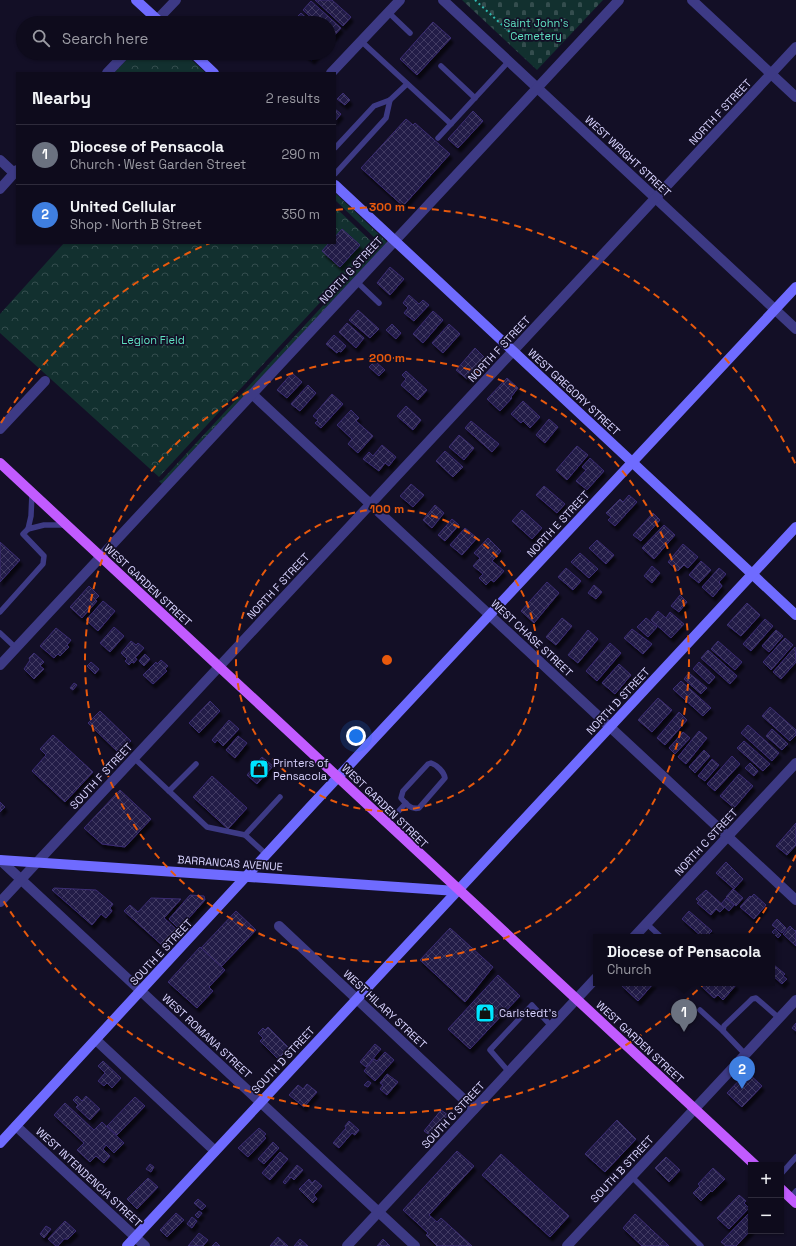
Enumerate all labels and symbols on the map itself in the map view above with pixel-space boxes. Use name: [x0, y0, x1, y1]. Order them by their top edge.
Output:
park label: Saint John's Cemetery: [504, 16, 569, 43]
street label: NORTH F STREET: [686, 76, 755, 148]
street label: WEST WRIGHT STREET: [582, 112, 674, 200]
text: 300 m: [369, 199, 405, 215]
street label: NORTH G STREET: [316, 233, 386, 307]
street label: NORTH F STREET: [465, 313, 534, 385]
park label: Legion Field: [121, 333, 185, 347]
street label: WEST GREGORY STREET: [525, 346, 623, 439]
text: 200 m: [369, 350, 405, 366]
street label: NORTH E STREET: [524, 488, 593, 560]
text: 100 m: [370, 501, 404, 517]
street label: WEST GARDEN STREET: [101, 541, 195, 630]
street label: NORTH F STREET: [244, 550, 313, 622]
street label: WEST CHASE STREET: [488, 596, 576, 680]
centre of rings: [380, 653, 394, 667]
street label: NORTH D STREET: [583, 664, 653, 738]
your location: [346, 726, 366, 746]
street label: SOUTH F STREET: [67, 740, 136, 812]
place label: Printers of Pensacola: [273, 756, 329, 783]
shop icon: Printers of Pensacola: [248, 758, 270, 780]
street label: WEST GARDEN STREET: [339, 761, 431, 851]
street label: NORTH C STREET: [671, 805, 741, 878]
street label: BARRANCAS AVENUE: [177, 852, 283, 874]
street label: SOUTH E STREET: [127, 916, 196, 988]
street label: WEST HILARY STREET: [340, 967, 430, 1052]
street label: WEST ROMANA STREET: [159, 991, 255, 1082]
street label: WEST GARDEN STREET: [593, 998, 687, 1087]
pin: 1: [671, 999, 697, 1032]
shop icon: Carlstedt's: [474, 1002, 496, 1024]
place label: Carlstedt's: [499, 1006, 557, 1020]
street label: SOUTH D STREET: [248, 1023, 318, 1096]
pin: 2: [729, 1056, 755, 1089]
street label: SOUTH C STREET: [418, 1078, 488, 1151]
street label: WEST INTENDENCIA STREET: [33, 1124, 145, 1230]
street label: SOUTH B STREET: [587, 1132, 657, 1205]

